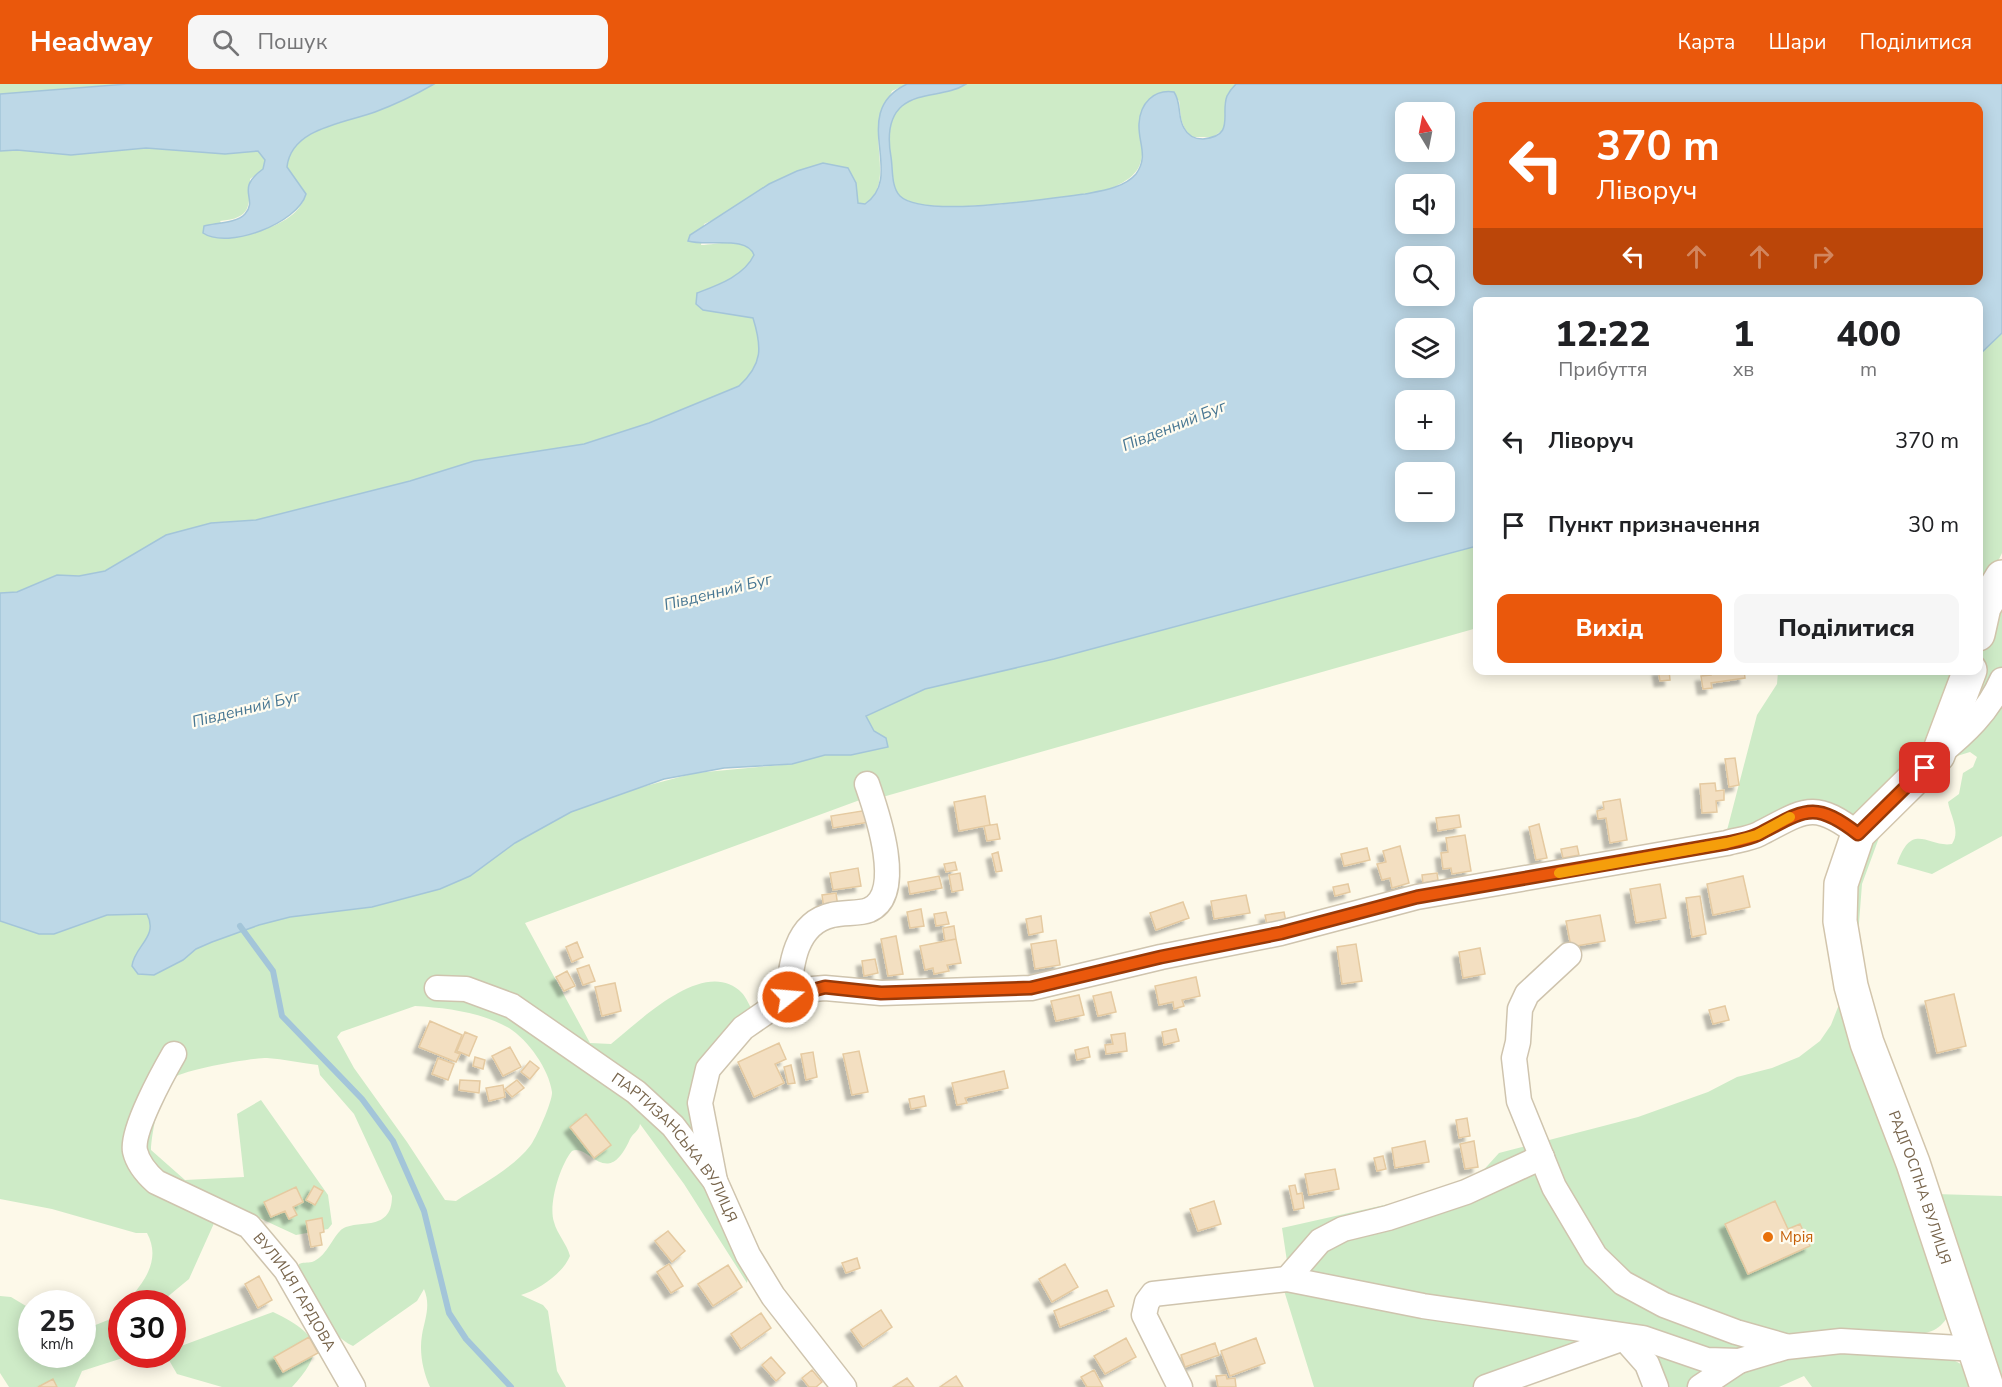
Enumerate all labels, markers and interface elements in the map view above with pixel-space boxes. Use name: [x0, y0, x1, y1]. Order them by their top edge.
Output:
search box: [188, 15, 608, 69]
text: Headway: [30, 23, 152, 61]
icon: search: [209, 26, 242, 59]
text: Пошук: [257, 27, 327, 57]
text: Карта: [1678, 28, 1735, 56]
text: Шари: [1768, 28, 1827, 56]
text: Поділитися: [1860, 28, 1972, 56]
north arrow: [1395, 102, 1455, 162]
map controls: [1395, 102, 1455, 522]
text: 370 m: [1596, 118, 1720, 175]
icon: left: [1497, 126, 1575, 204]
text: Ліворуч: [1596, 172, 1697, 209]
button: sound: [1395, 174, 1455, 234]
icon: left: [1617, 240, 1650, 273]
icon: ahead: [1680, 240, 1713, 273]
icon: ahead: [1743, 240, 1776, 273]
icon: right: [1806, 240, 1839, 273]
button: search: [1395, 246, 1455, 306]
text: 12:22: [1555, 310, 1651, 359]
text: 1: [1733, 310, 1754, 359]
text: 400: [1836, 310, 1901, 359]
button: layers: [1395, 318, 1455, 378]
text: Прибуття: [1558, 356, 1647, 383]
text: хв: [1733, 356, 1754, 383]
text: m: [1860, 356, 1877, 383]
button: +: [1395, 390, 1455, 450]
water label: Південний Буг: [1119, 395, 1230, 457]
icon: left: [1497, 425, 1530, 458]
text: Ліворуч: [1548, 426, 1634, 456]
text: 370 m: [1895, 426, 1959, 456]
button: −: [1395, 462, 1455, 522]
icon: arrive: [1497, 509, 1530, 542]
text: Пункт призначення: [1548, 510, 1760, 540]
text: 30 m: [1908, 510, 1959, 540]
water label: Південний Буг: [662, 568, 775, 616]
button: Вихід: [1497, 594, 1722, 663]
button: Поділитися: [1734, 594, 1959, 663]
water label: Південний Буг: [190, 685, 303, 733]
pin: [1899, 742, 1950, 793]
icon: arrive: [1908, 751, 1941, 784]
position arrow: [756, 965, 820, 1029]
street label: ПАРТИЗАНСЬКА ВУЛИЦЯ: [608, 1068, 742, 1225]
street label: РАДГОСПНА ВУЛИЦЯ: [1884, 1108, 1956, 1267]
place label: Мрія: [1780, 1227, 1813, 1247]
street label: ВУЛИЦЯ ГАРДОВА: [249, 1228, 340, 1355]
marker: Мрія: [1761, 1230, 1775, 1244]
speed limit sign: 30: [108, 1290, 186, 1368]
text: 25: [39, 1301, 75, 1342]
text: km/h: [40, 1334, 74, 1354]

